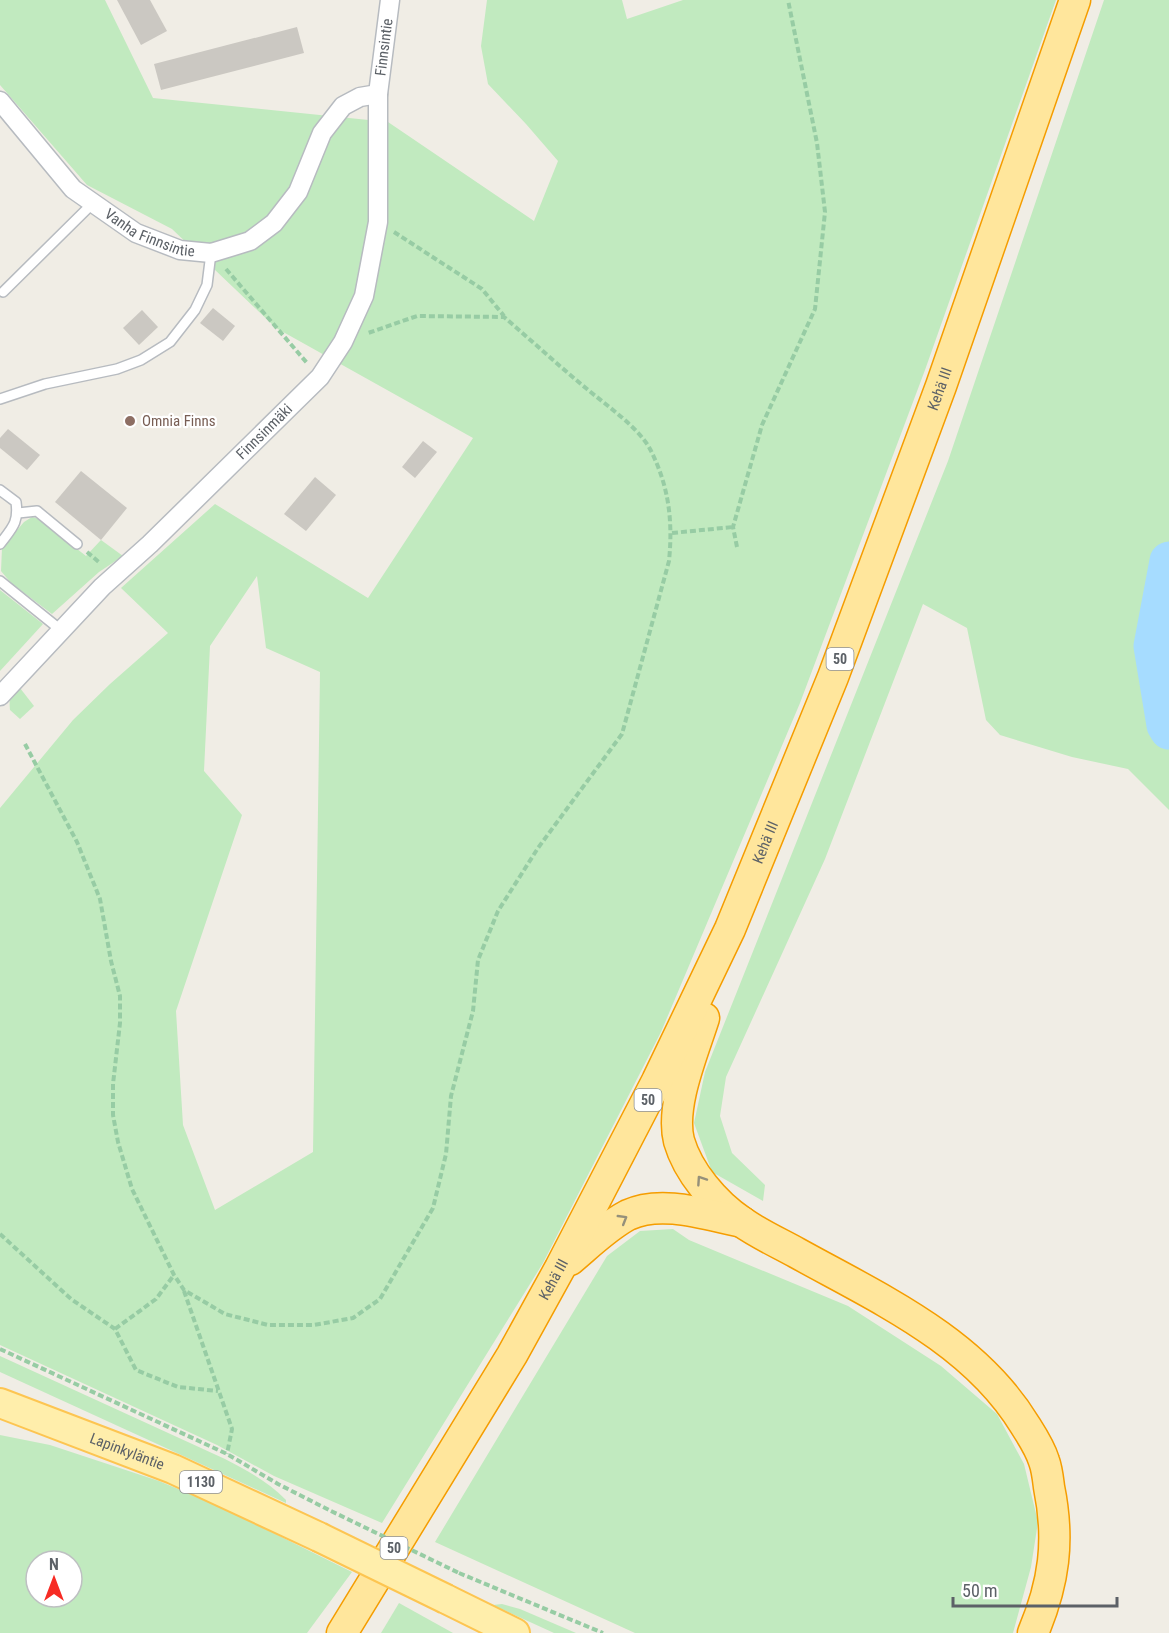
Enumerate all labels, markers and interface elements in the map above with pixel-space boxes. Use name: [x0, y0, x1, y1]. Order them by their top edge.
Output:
street label: Finnsintie: [371, 17, 397, 77]
street label: Vanha Finnsintie: [101, 205, 196, 260]
street label: Kehä III: [924, 365, 956, 413]
street label: Finnsinmäki: [233, 400, 296, 463]
place label: Omnia Finns: [142, 412, 216, 430]
marker: Omnia Finns: [123, 414, 137, 428]
road number: 50: [826, 648, 854, 670]
street label: Kehä III: [749, 819, 782, 866]
road number: 50: [634, 1089, 662, 1111]
one-way arrow: [697, 1176, 708, 1187]
one-way arrow: [617, 1215, 627, 1227]
street label: Kehä III: [535, 1256, 572, 1303]
street label: Lapinkyläntie: [87, 1429, 167, 1474]
road number: 1130: [180, 1471, 222, 1493]
road number: 50: [380, 1537, 408, 1559]
north arrow: [24, 1549, 84, 1609]
text: N: [49, 1555, 59, 1574]
scale bar: [953, 1570, 1116, 1608]
text: 50 m: [962, 1580, 997, 1601]

